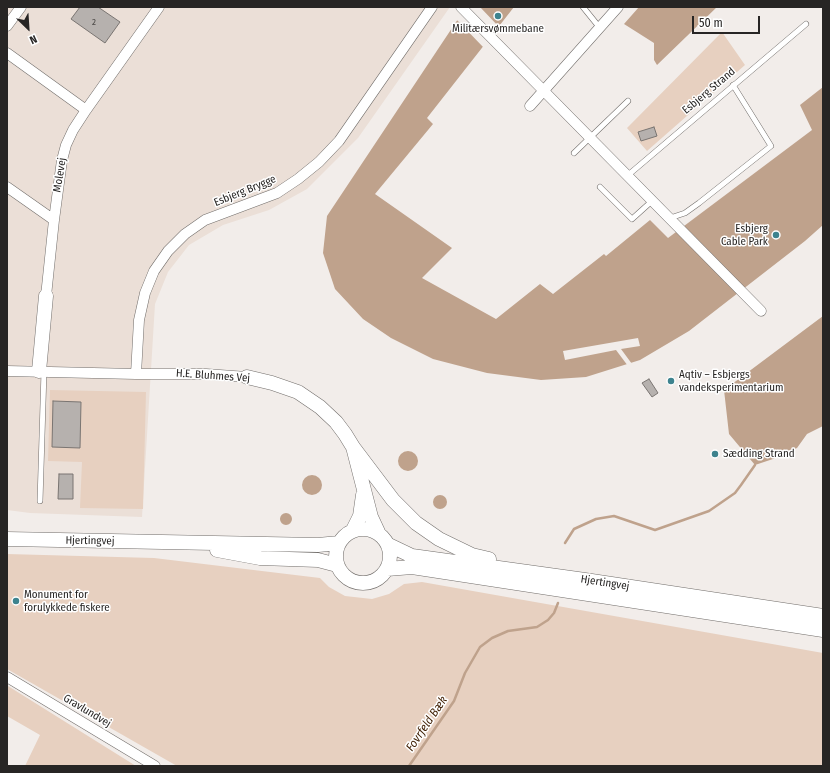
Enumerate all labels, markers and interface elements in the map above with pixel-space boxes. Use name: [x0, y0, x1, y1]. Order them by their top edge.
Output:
north arrow: [8, 8, 48, 48]
scale bar: [694, 8, 762, 34]
marker: Militærsvømmebane: [493, 11, 503, 21]
text: 50 m: [699, 16, 723, 30]
house number: 2: [92, 17, 96, 27]
place label: Militærsvømmebane: [452, 22, 544, 36]
text: N: [28, 32, 39, 47]
street label: Esbjerg Strand: [680, 65, 738, 117]
street label: Molevej: [51, 157, 69, 193]
street label: Esbjerg Brygge: [212, 173, 278, 209]
place label: Esbjerg Cable Park: [721, 222, 768, 248]
marker: Esbjerg Cable Park: [771, 230, 781, 240]
street label: H.E. Bluhmes Vej: [176, 367, 250, 385]
place label: Aqtiv – Esbjergs vandeksperimentarium: [679, 368, 783, 394]
marker: Aqtiv – Esbjergs vandeksperimentarium: [666, 376, 676, 386]
place label: Sædding Strand: [723, 447, 795, 461]
marker: Sædding Strand: [710, 449, 720, 459]
street label: Hjertingvej: [65, 534, 115, 548]
street label: Hjertingvej: [580, 573, 630, 593]
place label: Monument for forulykkede fiskere: [24, 588, 110, 614]
marker: Monument for forulykkede fiskere: [11, 596, 21, 606]
street label: Gravlundvej: [61, 692, 113, 730]
water label: Fovrfeld Bæk: [403, 694, 451, 754]

